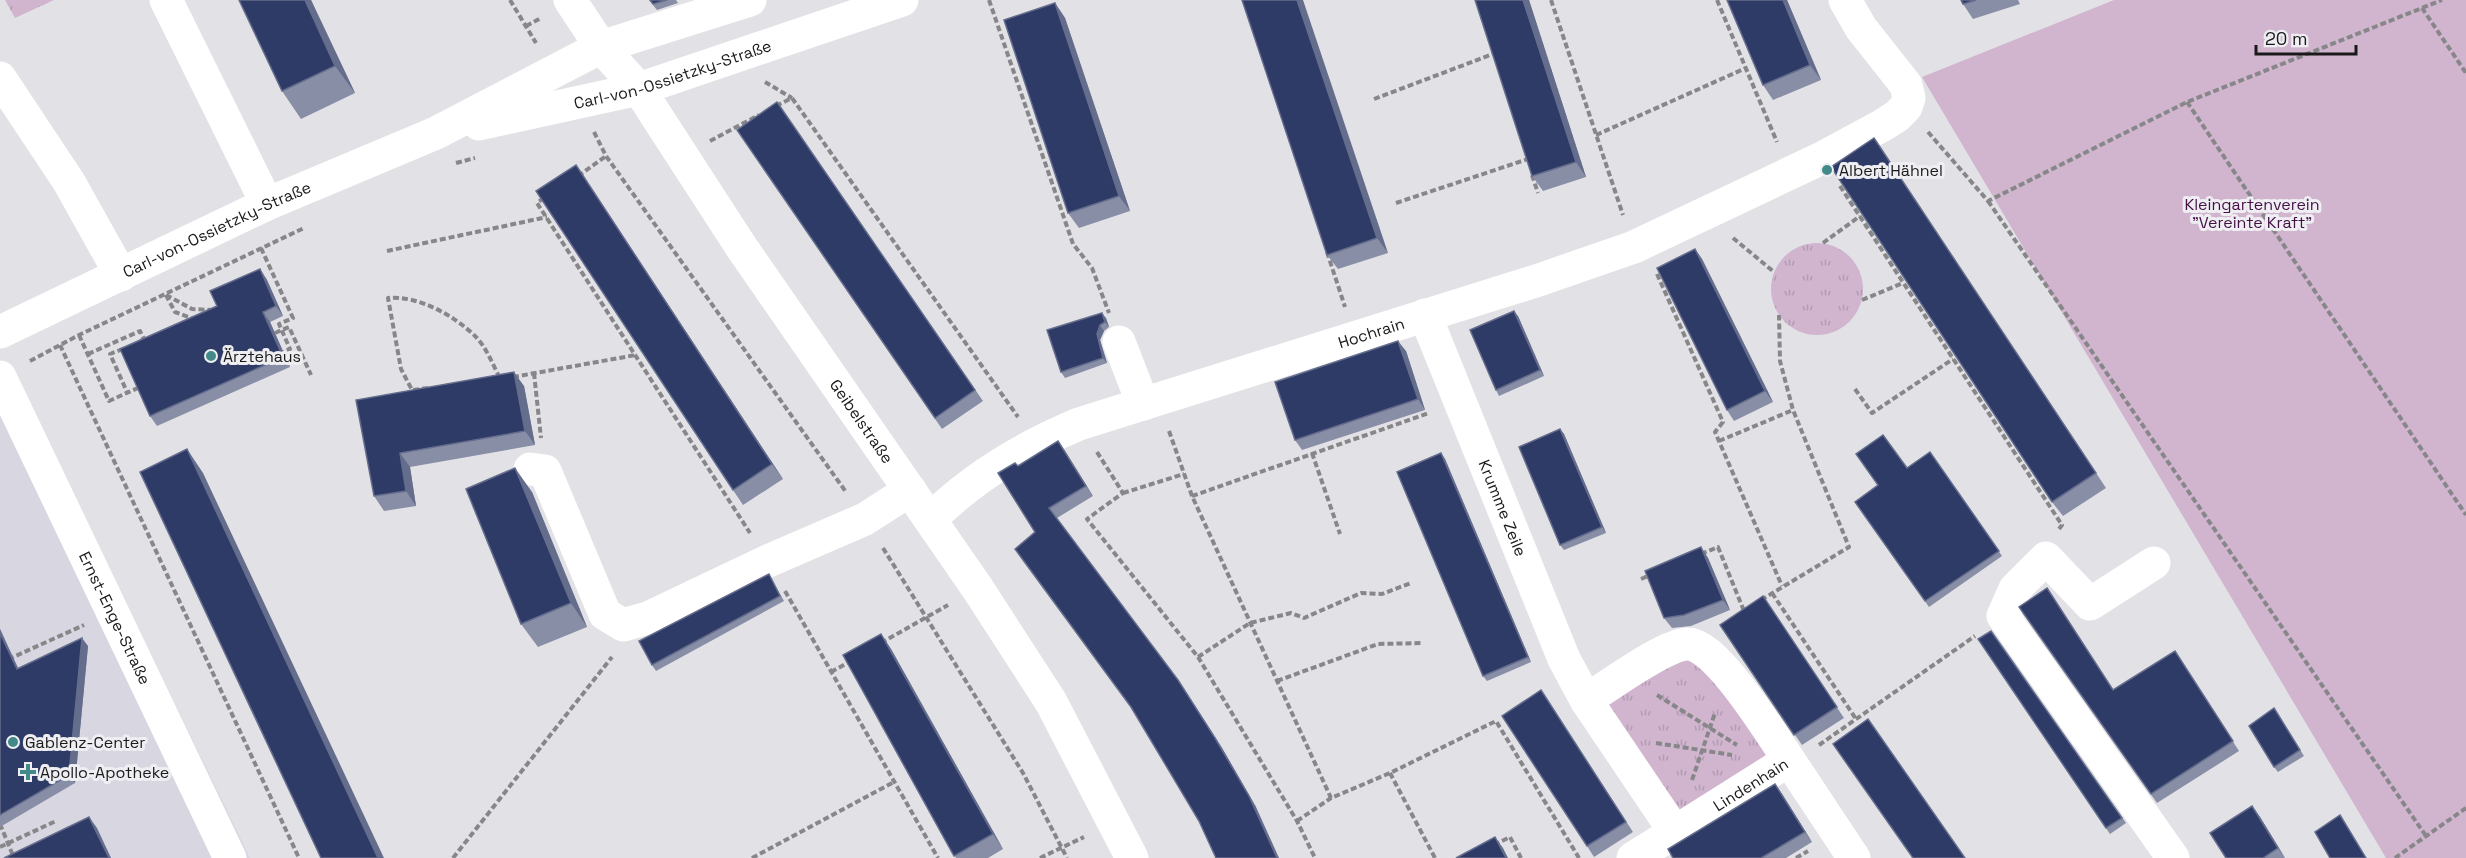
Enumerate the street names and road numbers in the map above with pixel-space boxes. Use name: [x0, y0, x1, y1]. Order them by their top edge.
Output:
street label: Carl-von-Ossietzky-Straße: [572, 35, 774, 114]
street label: Carl-von-Ossietzky-Straße: [119, 177, 314, 283]
street label: Hochrain: [1335, 313, 1407, 353]
street label: Geibelstraße: [825, 375, 898, 468]
street label: Krumme Zeile: [1474, 457, 1531, 560]
street label: Ernst-Enge-Straße: [74, 548, 155, 688]
street label: Lindenhain: [1709, 753, 1792, 816]

